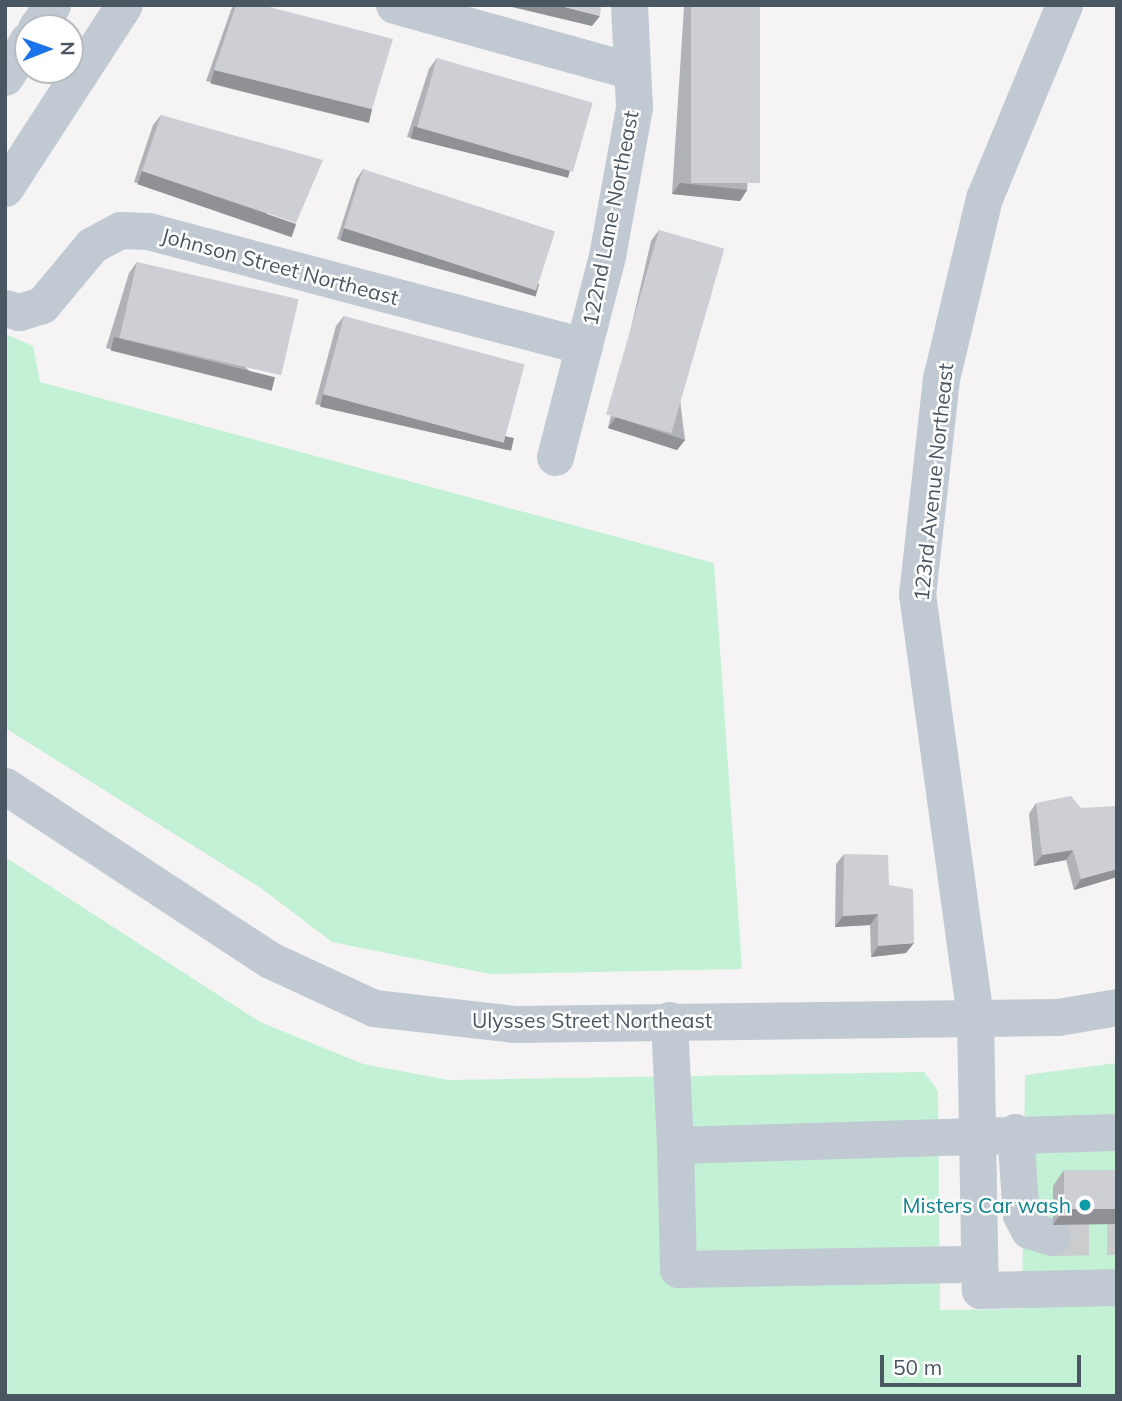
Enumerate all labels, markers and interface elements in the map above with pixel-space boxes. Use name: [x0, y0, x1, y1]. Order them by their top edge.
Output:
north arrow: [14, 14, 84, 84]
text: N: [56, 41, 80, 56]
street label: 122nd Lane Northeast: [577, 108, 643, 328]
street label: Johnson Street Northeast: [159, 222, 401, 310]
street label: 123rd Avenue Northeast: [908, 362, 958, 602]
street label: Ulysses Street Northeast: [472, 1007, 712, 1033]
place label: Misters Car wash: [903, 1192, 1071, 1218]
marker: Misters Car wash: [1077, 1197, 1093, 1213]
scale bar: [884, 1342, 1085, 1386]
text: 50 m: [893, 1354, 942, 1380]

